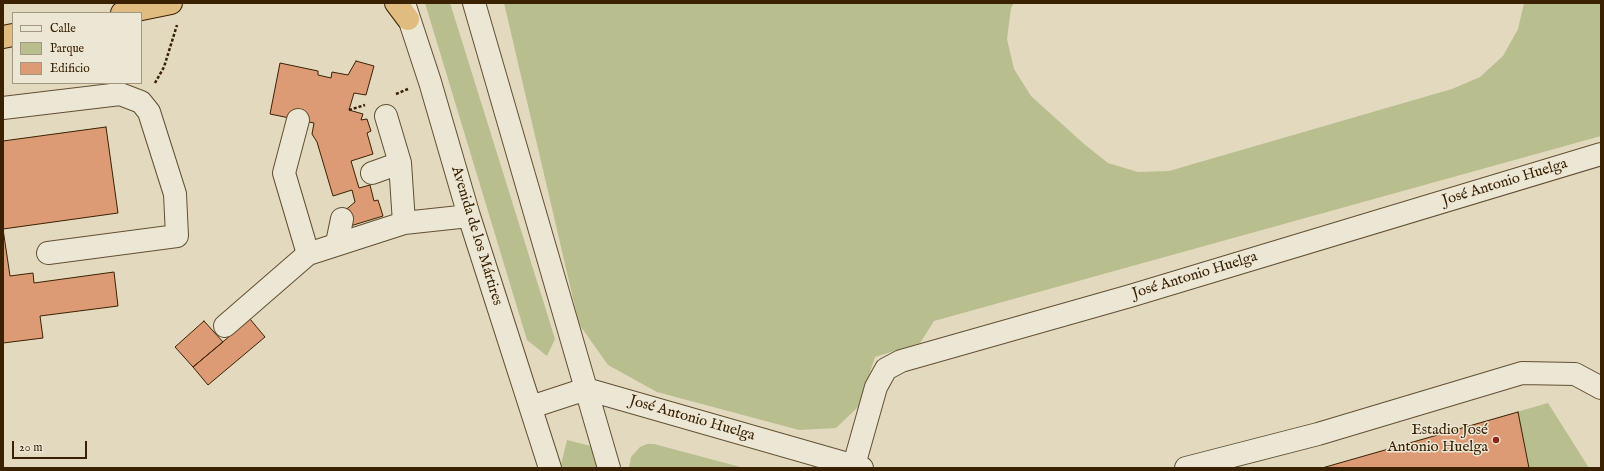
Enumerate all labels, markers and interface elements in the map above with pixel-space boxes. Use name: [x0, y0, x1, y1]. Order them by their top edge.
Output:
legend: [12, 12, 142, 84]
text: Calle: [50, 21, 76, 36]
text: Parque: [50, 41, 84, 56]
text: Edificio: [50, 61, 90, 76]
street label: José Antonio Huelga: [1440, 155, 1570, 211]
street label: Avenida de los Mártires: [446, 164, 506, 308]
street label: José Antonio Huelga: [1130, 248, 1260, 304]
street label: José Antonio Huelga: [627, 392, 757, 446]
place label: Estadio José Antonio Huelga: [1387, 422, 1488, 457]
scale bar: [14, 433, 89, 459]
marker: Estadio José Antonio Huelga: [1491, 435, 1501, 445]
text: 20 m: [19, 440, 42, 455]

